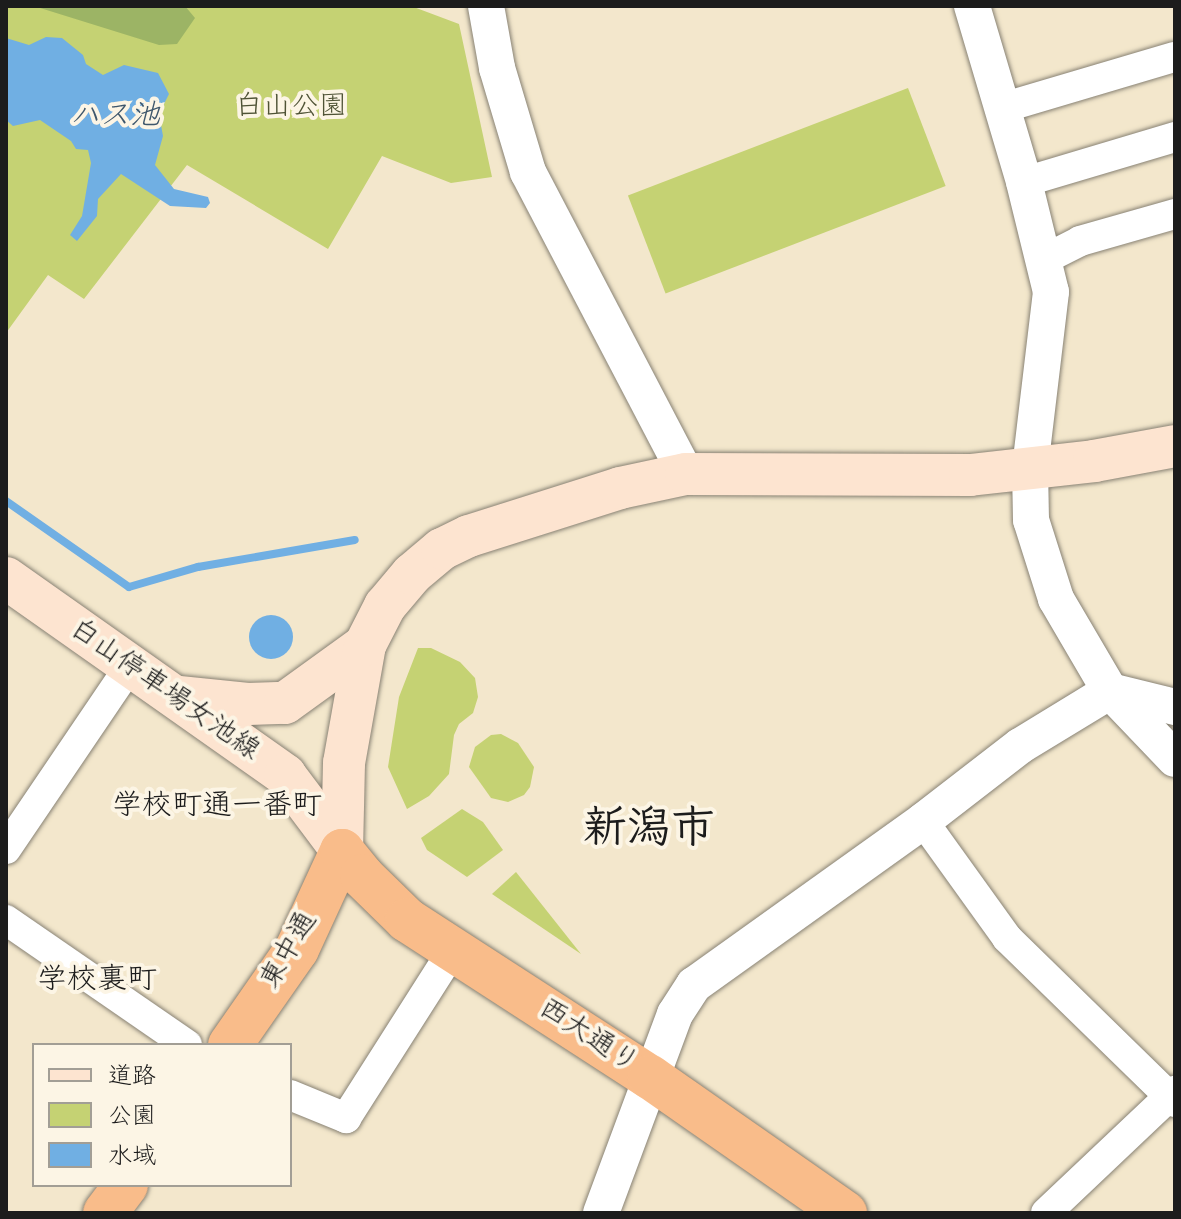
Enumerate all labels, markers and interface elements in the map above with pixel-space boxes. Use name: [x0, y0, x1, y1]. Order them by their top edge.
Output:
park label: 白山公園: [235, 91, 347, 125]
water label: ハス池: [70, 99, 160, 135]
street label: 白山停車場女池線: [63, 613, 265, 769]
district label: 学校町通一番町: [112, 789, 322, 825]
district label: 新潟市: [583, 804, 715, 856]
street label: 東中通: [254, 906, 326, 996]
district label: 学校裏町: [37, 963, 157, 999]
street label: 西大通り: [532, 992, 644, 1082]
legend: [32, 1043, 292, 1187]
text: 道路: [108, 1060, 156, 1095]
text: 公園: [108, 1100, 156, 1135]
text: 水域: [108, 1140, 156, 1175]

